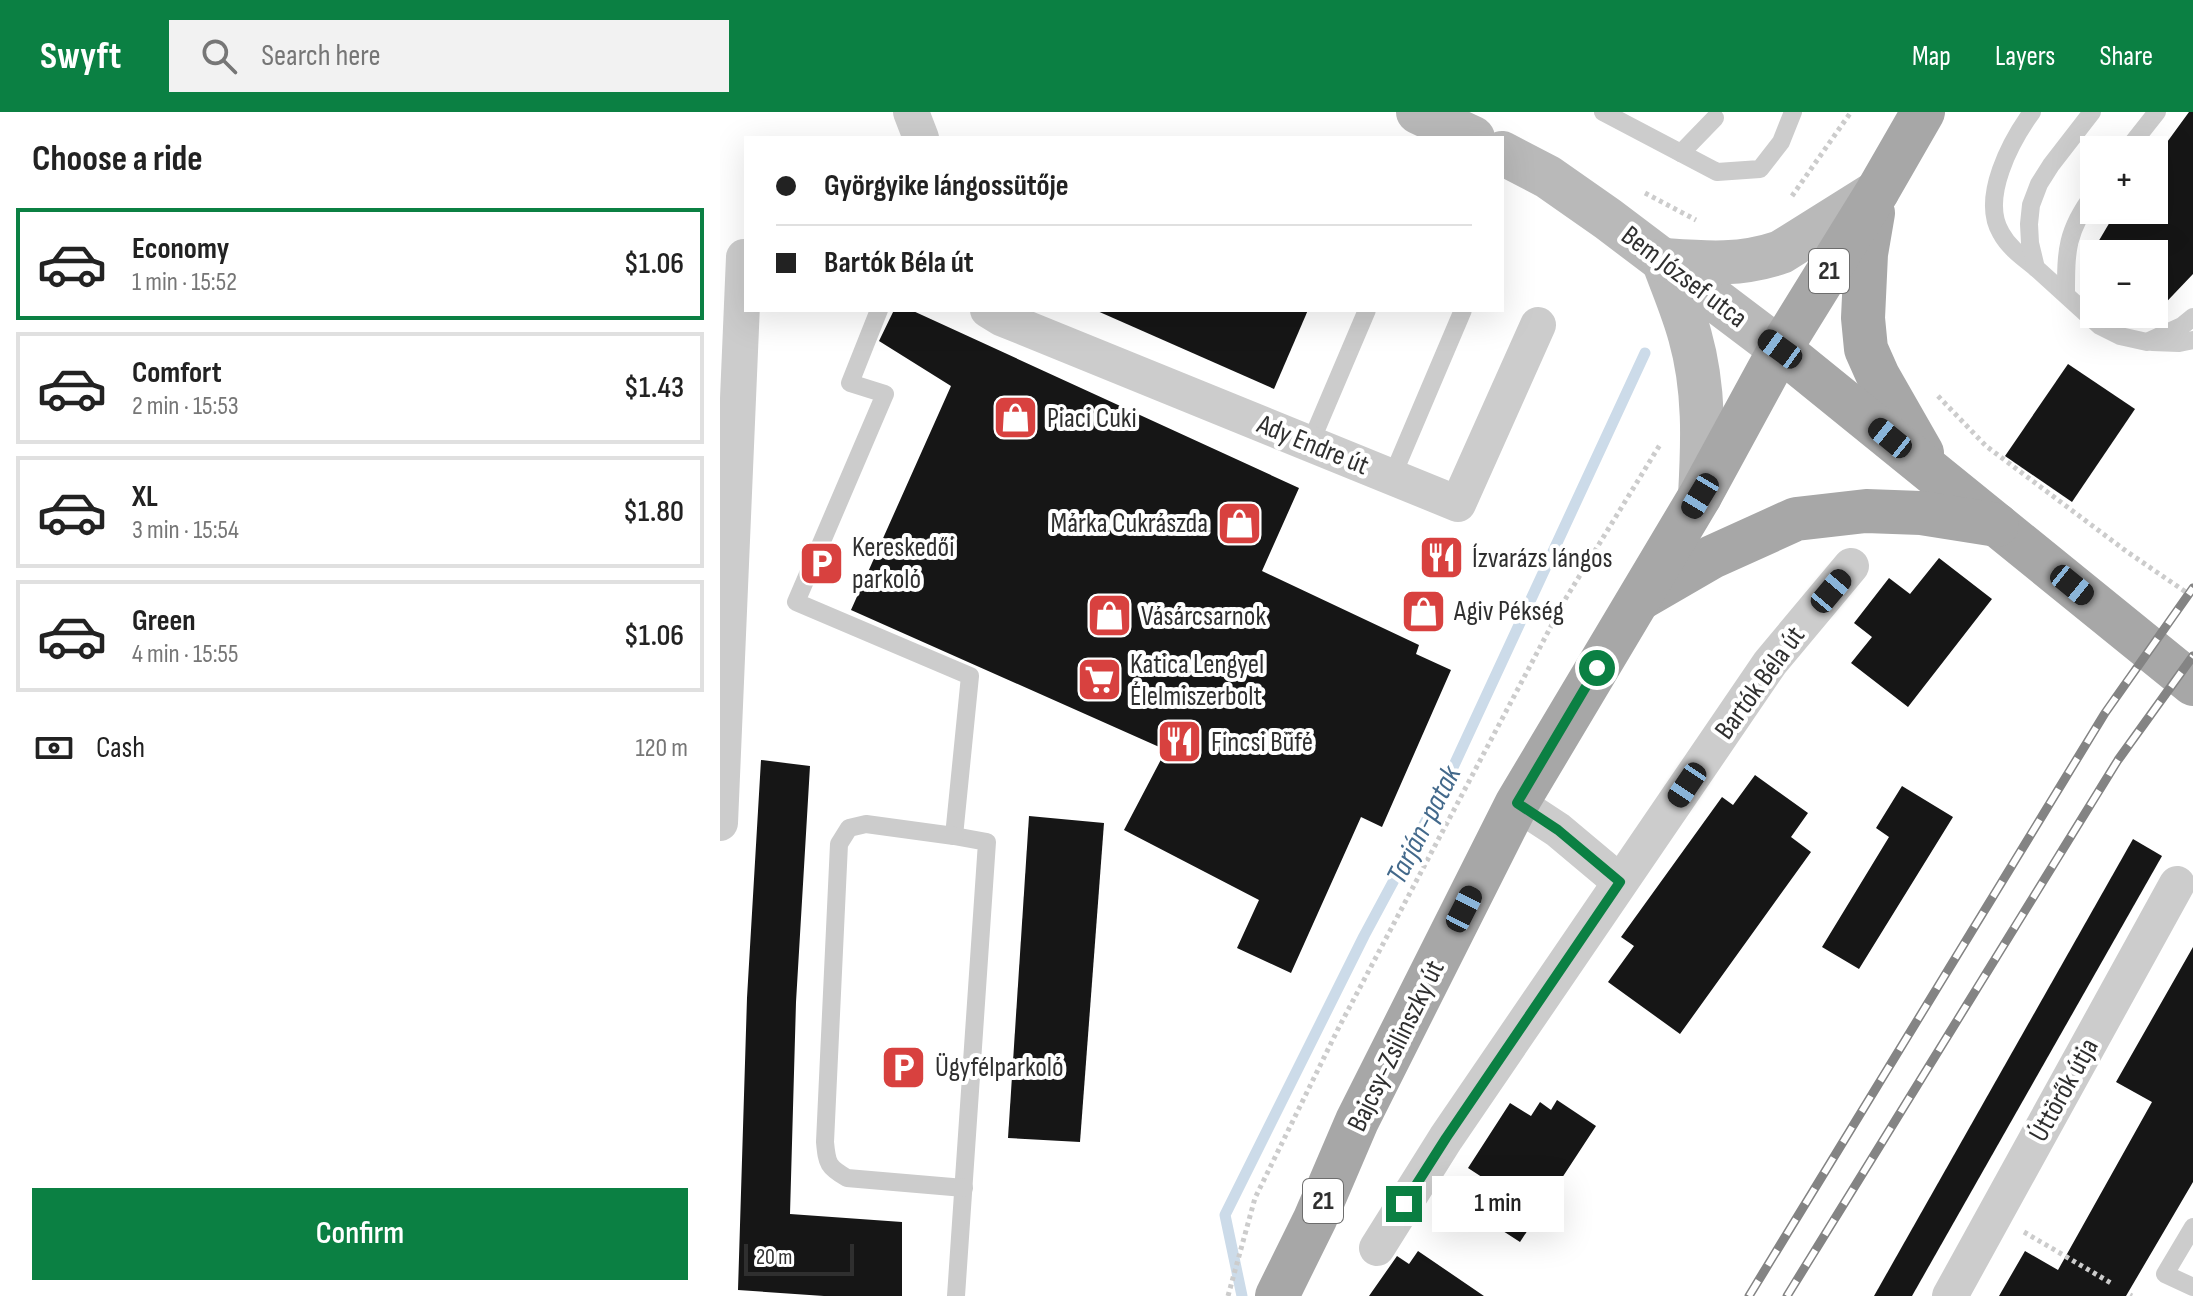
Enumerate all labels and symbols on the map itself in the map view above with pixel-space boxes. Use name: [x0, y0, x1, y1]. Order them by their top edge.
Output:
street label: Bem József utca: [1615, 219, 1753, 335]
road number: 21: [1809, 249, 1849, 293]
car: [1754, 325, 1806, 373]
shop icon: Piaci Cuki: [992, 394, 1040, 442]
place label: Piaci Cuki: [1047, 402, 1137, 435]
street label: Ady Endre út: [1252, 407, 1374, 482]
car: [1864, 414, 1916, 462]
car: [1677, 469, 1723, 523]
shop icon: Márka Cukrászda: [1215, 499, 1263, 547]
place label: Márka Cukrászda: [1051, 507, 1208, 540]
place label: Kereskedői parkoló: [852, 531, 954, 596]
restaurant icon: Ízvarázs lángos: [1417, 534, 1465, 582]
parking icon: Kereskedői parkoló: [797, 539, 845, 587]
place label: Ízvarázs lángos: [1472, 542, 1613, 575]
car: [2046, 561, 2098, 609]
car: [1806, 565, 1856, 617]
shop icon: Agiv Pékség: [1399, 587, 1447, 635]
shop icon: Vásárcsarnok: [1086, 592, 1134, 640]
place label: Agiv Pékség: [1453, 595, 1564, 628]
place label: Vásárcsarnok: [1141, 600, 1266, 633]
street label: Bartók Béla út: [1708, 620, 1812, 746]
place label: Katica Lengyel Élelmiszerbolt: [1130, 648, 1264, 713]
route start: [1579, 650, 1615, 686]
supermarket icon: Katica Lengyel Élelmiszerbolt: [1075, 656, 1123, 704]
restaurant icon: Fincsi Büfé: [1156, 718, 1204, 766]
place label: Fincsi Büfé: [1211, 726, 1313, 759]
car: [1664, 758, 1710, 812]
water label: Tarján-patak: [1379, 759, 1469, 890]
car: [1442, 882, 1486, 936]
street label: Bajcsy-Zsilinszky út: [1340, 955, 1452, 1137]
street label: Úttörők útja: [2022, 1033, 2106, 1147]
parking icon: Ügyfélparkoló: [880, 1043, 928, 1091]
place label: Ügyfélparkoló: [935, 1051, 1064, 1084]
callout: 1 min: [1432, 1176, 1564, 1232]
road number: 21: [1303, 1179, 1343, 1223]
route end: [1386, 1186, 1422, 1222]
scale bar: [744, 1240, 854, 1276]

